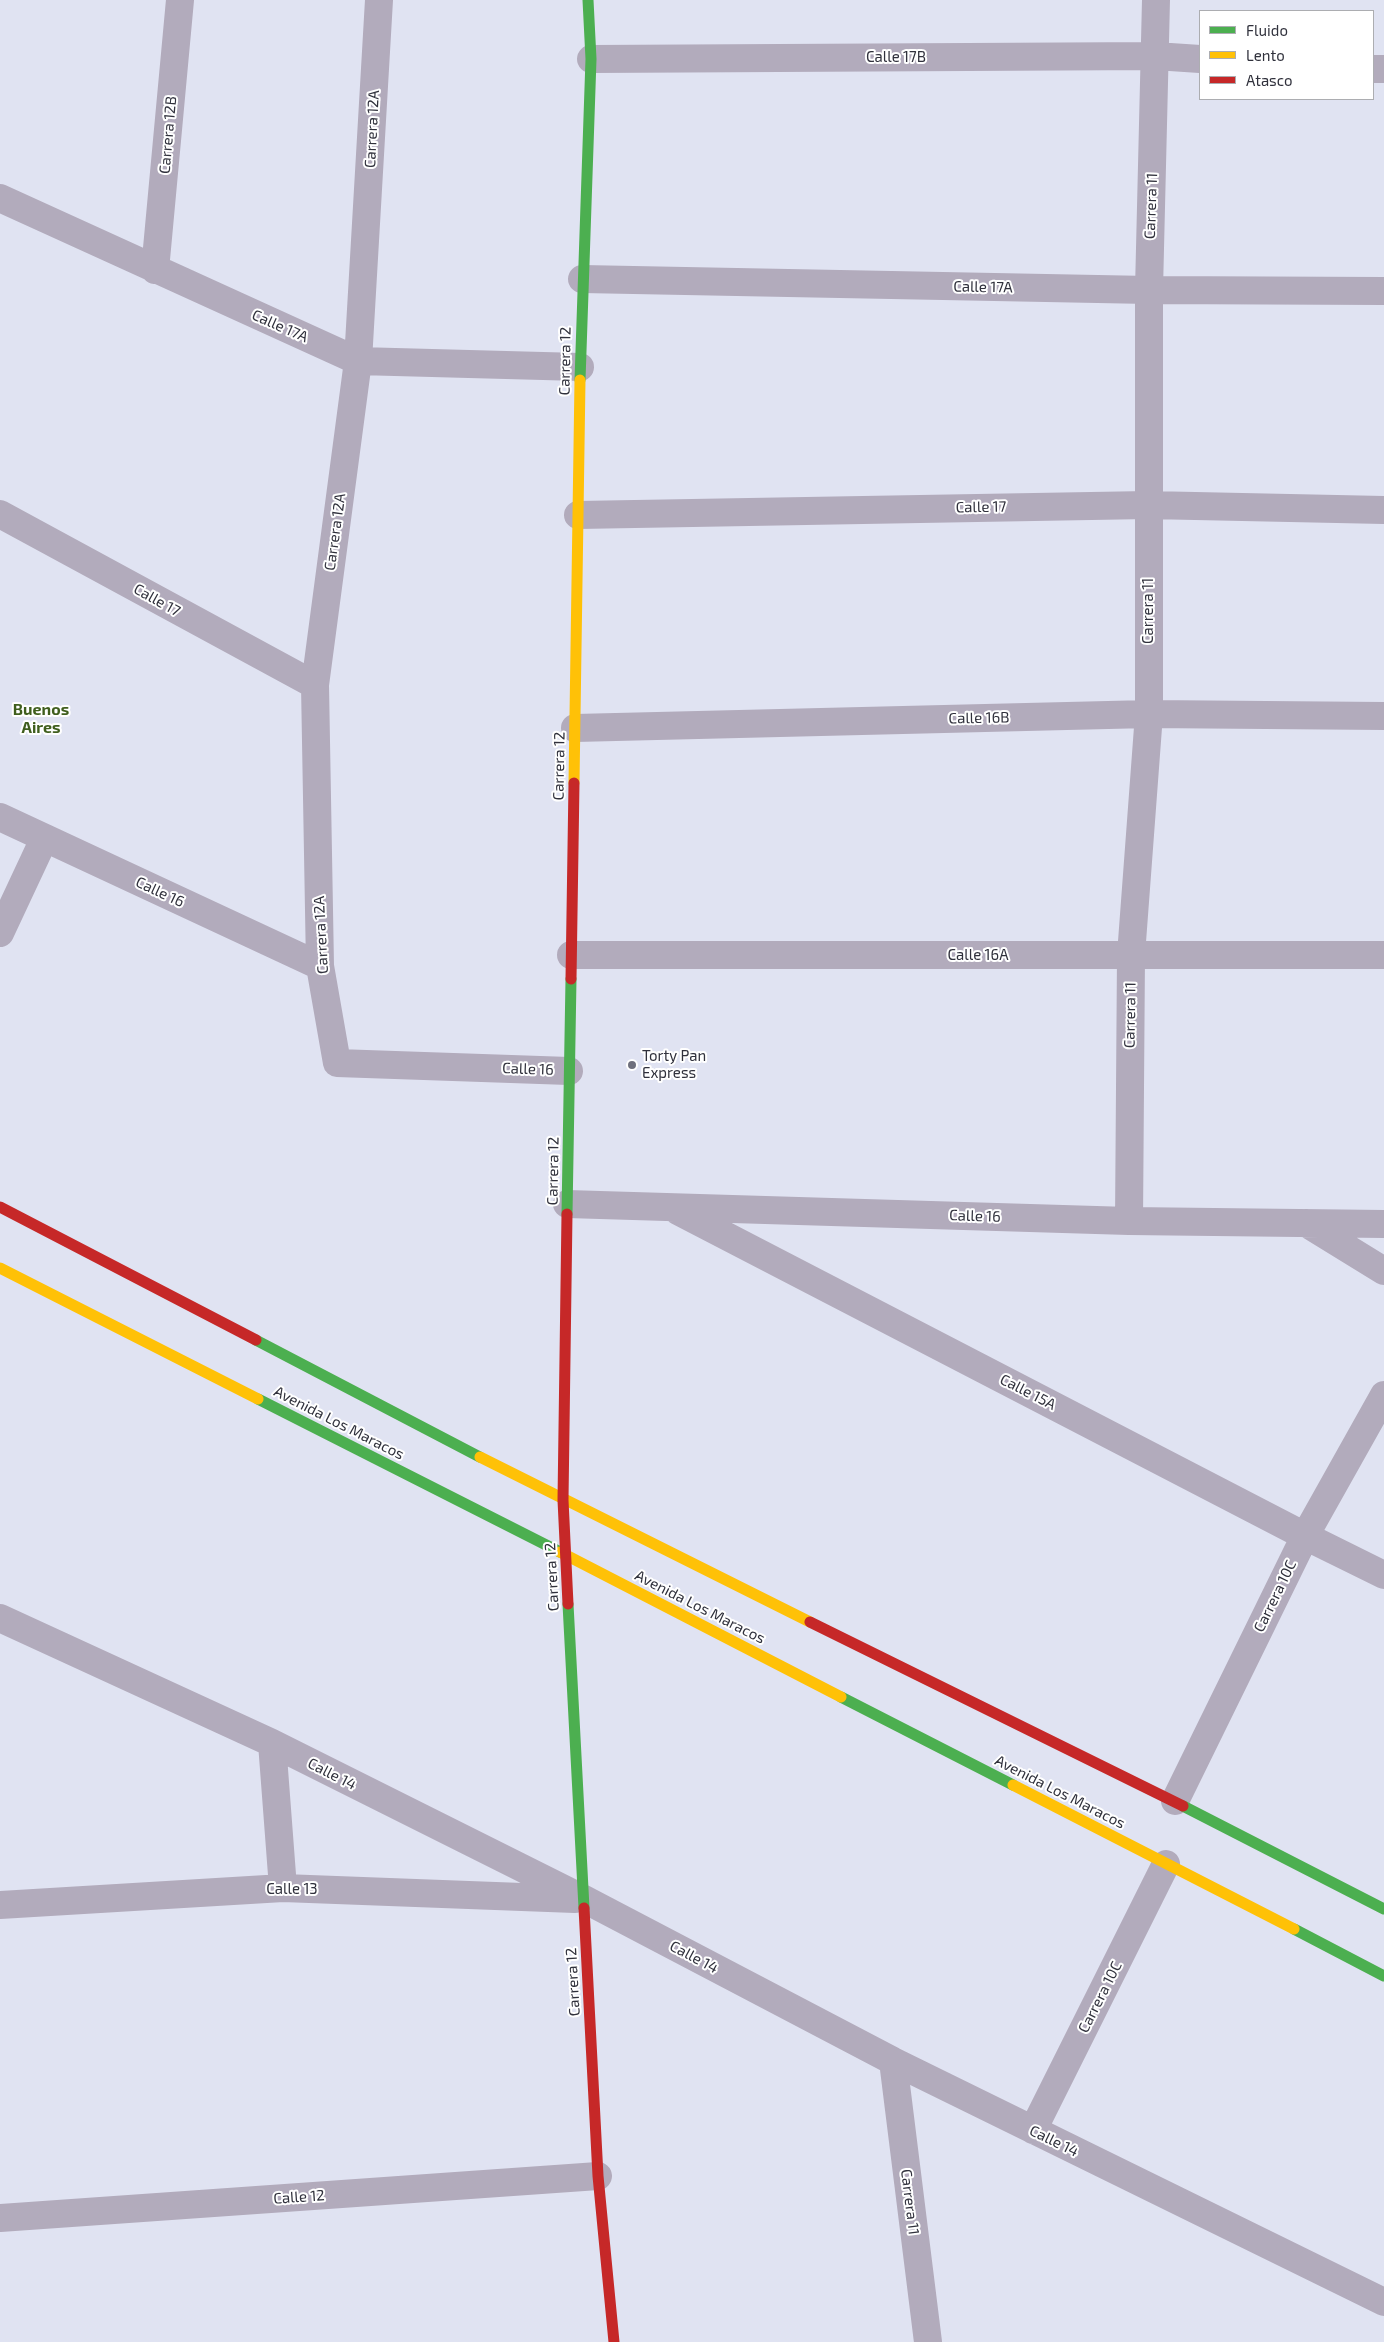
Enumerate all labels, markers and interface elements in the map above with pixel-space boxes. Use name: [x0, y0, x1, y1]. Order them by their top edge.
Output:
legend: [1199, 10, 1374, 100]
text: Fluido: [1246, 21, 1288, 39]
text: Lento: [1246, 46, 1285, 64]
street label: Calle 17B: [866, 48, 926, 66]
text: Atasco: [1246, 71, 1292, 89]
street label: Carrera 12A: [361, 90, 383, 168]
street label: Carrera 12B: [156, 95, 180, 175]
street label: Carrera 11: [1141, 173, 1161, 239]
street label: Calle 17A: [953, 277, 1013, 297]
street label: Calle 17A: [249, 306, 311, 346]
street label: Carrera 12: [555, 327, 575, 395]
street label: Carrera 12A: [321, 492, 349, 572]
street label: Calle 17: [955, 498, 1007, 516]
street label: Carrera 11: [1139, 578, 1157, 644]
street label: Calle 17: [130, 580, 184, 620]
district label: Buenos Aires: [13, 700, 69, 738]
street label: Calle 16B: [948, 708, 1010, 728]
street label: Carrera 12: [549, 732, 569, 800]
street label: Calle 16: [133, 873, 187, 911]
street label: Carrera 12A: [310, 896, 332, 974]
street label: Calle 16A: [948, 946, 1008, 964]
street label: Carrera 11: [1120, 982, 1140, 1048]
place label: Torty Pan Express: [642, 1047, 706, 1082]
street label: Calle 16: [502, 1059, 554, 1079]
marker: Torty Pan Express: [626, 1059, 638, 1071]
street label: Carrera 12: [543, 1137, 563, 1205]
street label: Calle 16: [949, 1206, 1001, 1226]
street label: Calle 15A: [997, 1370, 1059, 1414]
street label: Avenida Los Maracos: [271, 1382, 407, 1464]
street label: Carrera 12: [541, 1542, 563, 1612]
street label: Carrera 10C: [1250, 1557, 1300, 1635]
street label: Avenida Los Maracos: [632, 1566, 768, 1648]
street label: Avenida Los Maracos: [992, 1751, 1128, 1833]
street label: Calle 14: [305, 1754, 359, 1794]
street label: Calle 13: [266, 1880, 318, 1898]
street label: Calle 14: [667, 1937, 721, 1977]
street label: Carrera 12: [562, 1947, 584, 2017]
street label: Carrera 10C: [1074, 1958, 1126, 2036]
street label: Calle 14: [1027, 2121, 1081, 2161]
street label: Carrera 11: [897, 2168, 923, 2236]
street label: Calle 12: [273, 2186, 325, 2208]

